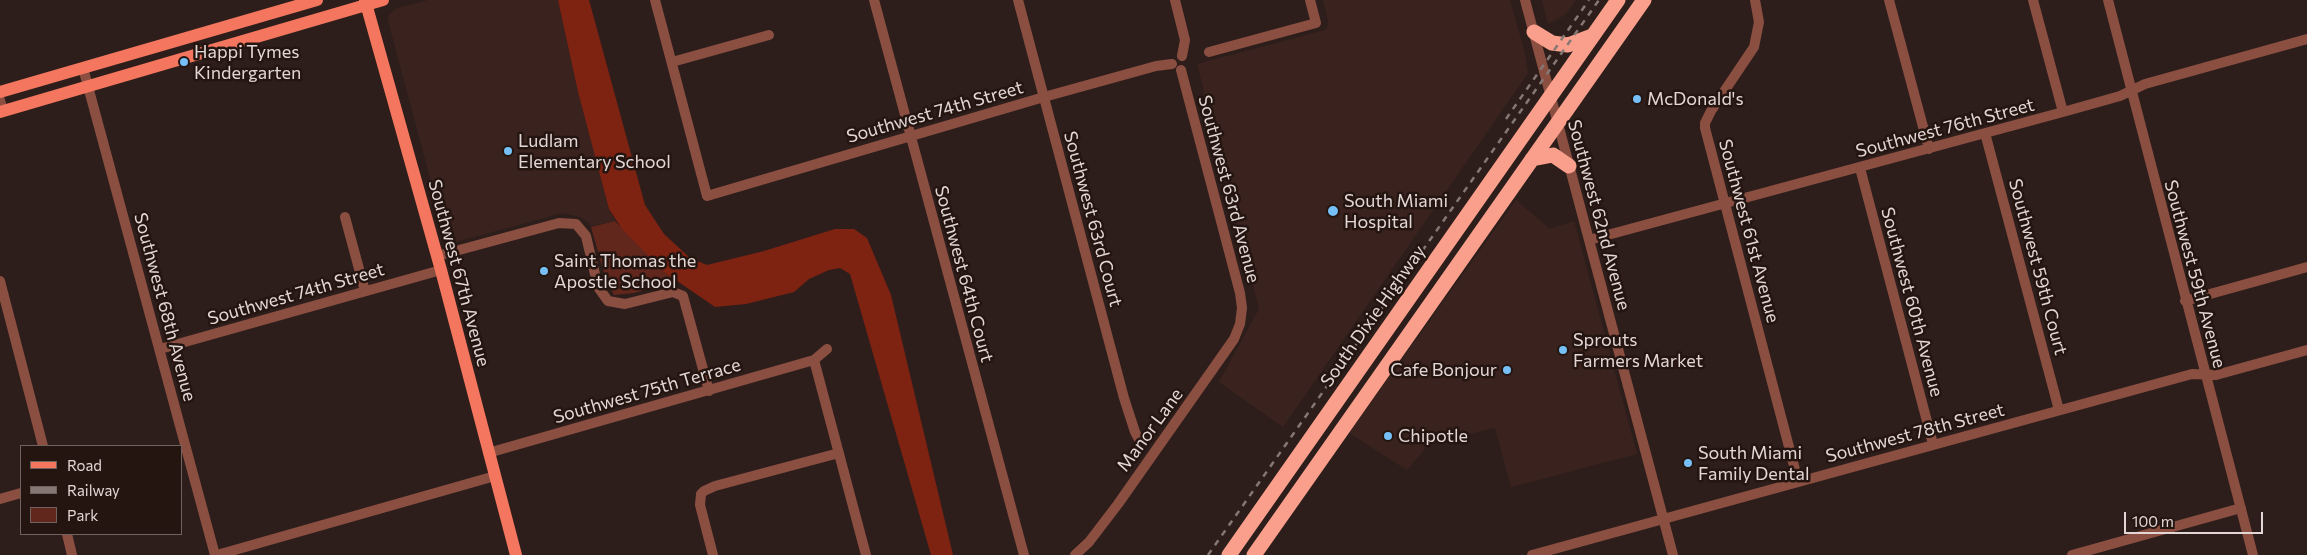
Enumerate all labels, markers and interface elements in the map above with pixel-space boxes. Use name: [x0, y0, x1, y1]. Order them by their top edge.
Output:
place label: Happi Tymes Kindergarten: [194, 41, 301, 84]
marker: Happi Tymes Kindergarten: [178, 56, 190, 68]
street label: Southwest 74th Street: [844, 76, 1026, 148]
place label: McDonald's: [1647, 88, 1744, 110]
street label: Southwest 63rd Avenue: [1194, 93, 1264, 285]
marker: McDonald's: [1631, 93, 1643, 105]
street label: Southwest 76th Street: [1853, 94, 2037, 162]
street label: Southwest 62nd Avenue: [1563, 117, 1635, 313]
street label: Southwest 63rd Court: [1059, 129, 1127, 309]
place label: Ludlam Elementary School: [518, 130, 671, 172]
street label: Southwest 61st Avenue: [1714, 137, 1784, 325]
marker: Ludlam Elementary School: [502, 145, 514, 157]
street label: Southwest 67th Avenue: [424, 177, 494, 369]
street label: Southwest 59th Court: [2004, 177, 2072, 357]
street label: Southwest 59th Avenue: [2159, 178, 2231, 370]
street label: Southwest 64th Court: [930, 183, 998, 365]
place label: South Miami Hospital: [1344, 190, 1448, 232]
marker: South Miami Hospital: [1326, 204, 1340, 218]
street label: Southwest 60th Avenue: [1876, 205, 1948, 399]
street label: Southwest 68th Avenue: [129, 210, 201, 404]
street label: South Dixie Highway: [1316, 241, 1430, 391]
place label: Saint Thomas the Apostle School: [554, 250, 696, 292]
street label: Southwest 74th Street: [205, 258, 387, 330]
marker: Saint Thomas the Apostle School: [538, 265, 550, 277]
place label: Sprouts Farmers Market: [1573, 329, 1703, 372]
marker: Sprouts Farmers Market: [1557, 344, 1569, 356]
street label: Southwest 75th Terrace: [551, 354, 743, 428]
place label: Cafe Bonjour: [1390, 359, 1497, 381]
marker: Cafe Bonjour: [1501, 364, 1513, 376]
street label: Manor Lane: [1113, 384, 1187, 476]
street label: Southwest 78th Street: [1823, 399, 2007, 467]
place label: Chipotle: [1398, 425, 1468, 447]
marker: Chipotle: [1382, 430, 1394, 442]
place label: South Miami Family Dental: [1698, 442, 1809, 484]
legend: [20, 445, 182, 535]
text: Road: [67, 456, 102, 474]
marker: South Miami Family Dental: [1682, 457, 1694, 469]
text: Railway: [67, 481, 120, 499]
scale bar: [2127, 502, 2266, 534]
text: Park: [67, 506, 98, 524]
text: 100 m: [2132, 512, 2174, 530]

